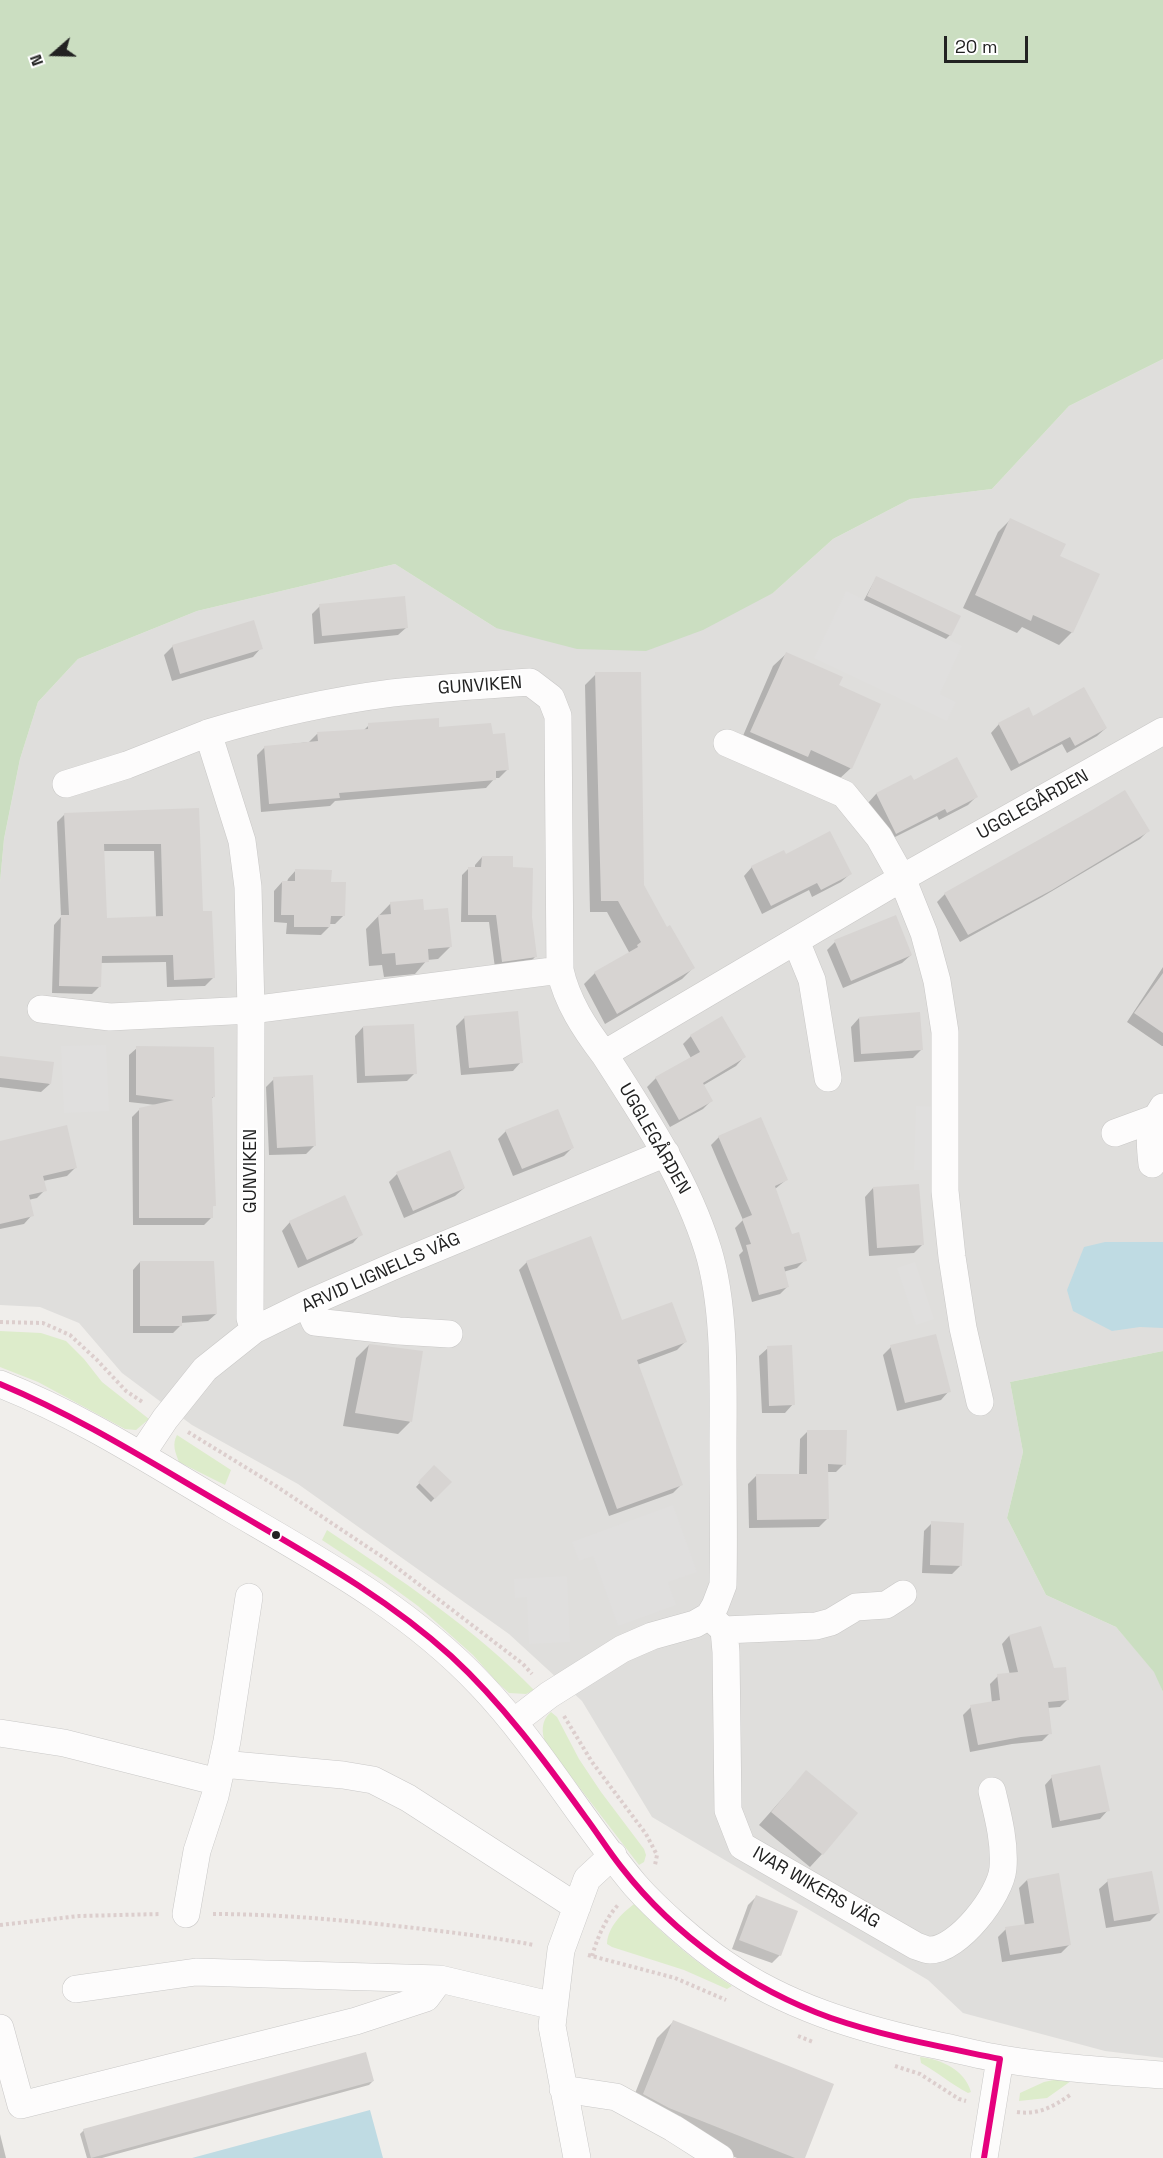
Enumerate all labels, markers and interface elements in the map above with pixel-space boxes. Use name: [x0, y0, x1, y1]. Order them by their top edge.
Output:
north arrow: [24, 24, 84, 84]
scale bar: [947, 24, 1031, 62]
text: 20 m: [955, 35, 998, 58]
text: N: [25, 52, 48, 69]
street label: GUNVIKEN: [437, 672, 523, 700]
street label: UGGLEGÅRDEN: [973, 765, 1093, 845]
street label: UGGLEGÅRDEN: [614, 1080, 694, 1198]
street label: GUNVIKEN: [240, 1129, 262, 1213]
street label: ARVID LIGNELLS VÄG: [298, 1228, 464, 1318]
unlabelled marker: [270, 1529, 282, 1541]
street label: IVAR WIKERS VÄG: [748, 1843, 884, 1933]

